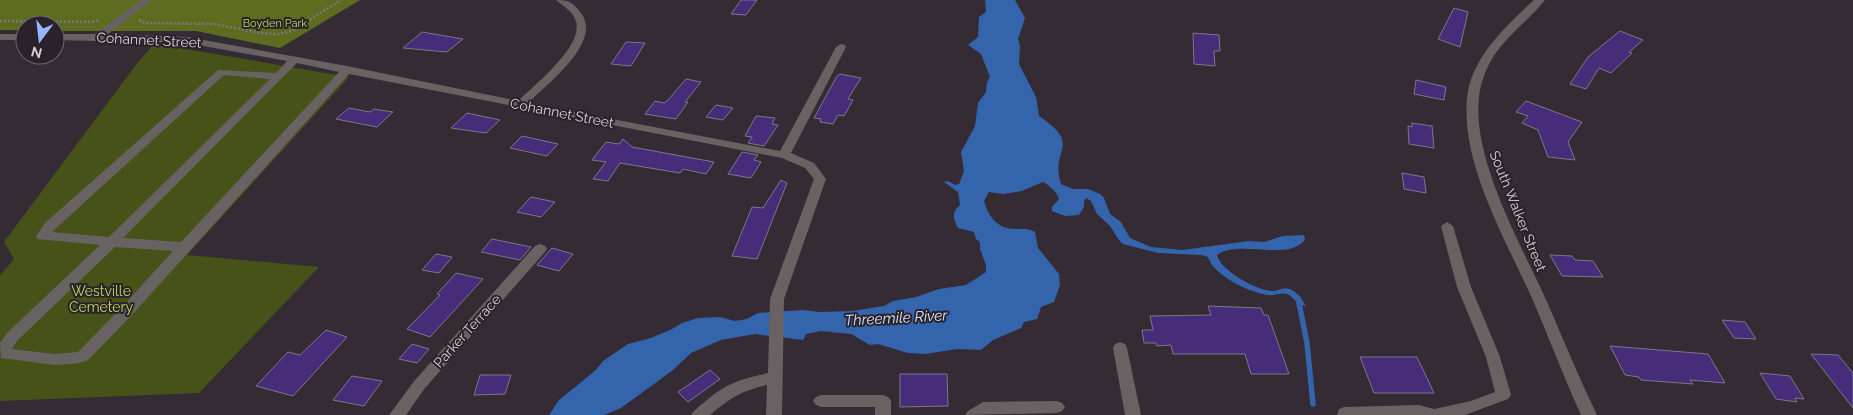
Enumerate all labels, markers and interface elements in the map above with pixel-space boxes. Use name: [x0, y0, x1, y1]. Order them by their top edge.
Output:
north arrow: [15, 15, 65, 65]
park label: Boyden Park: [243, 17, 307, 30]
street label: Cohannet Street: [96, 29, 202, 51]
text: N: [29, 43, 44, 62]
street label: Cohannet Street: [509, 95, 615, 131]
street label: South Walker Street: [1486, 148, 1550, 274]
park label: Westville Cemetery: [69, 283, 133, 315]
street label: Parker Terrace: [430, 291, 504, 371]
water label: Threemile River: [844, 306, 949, 330]

